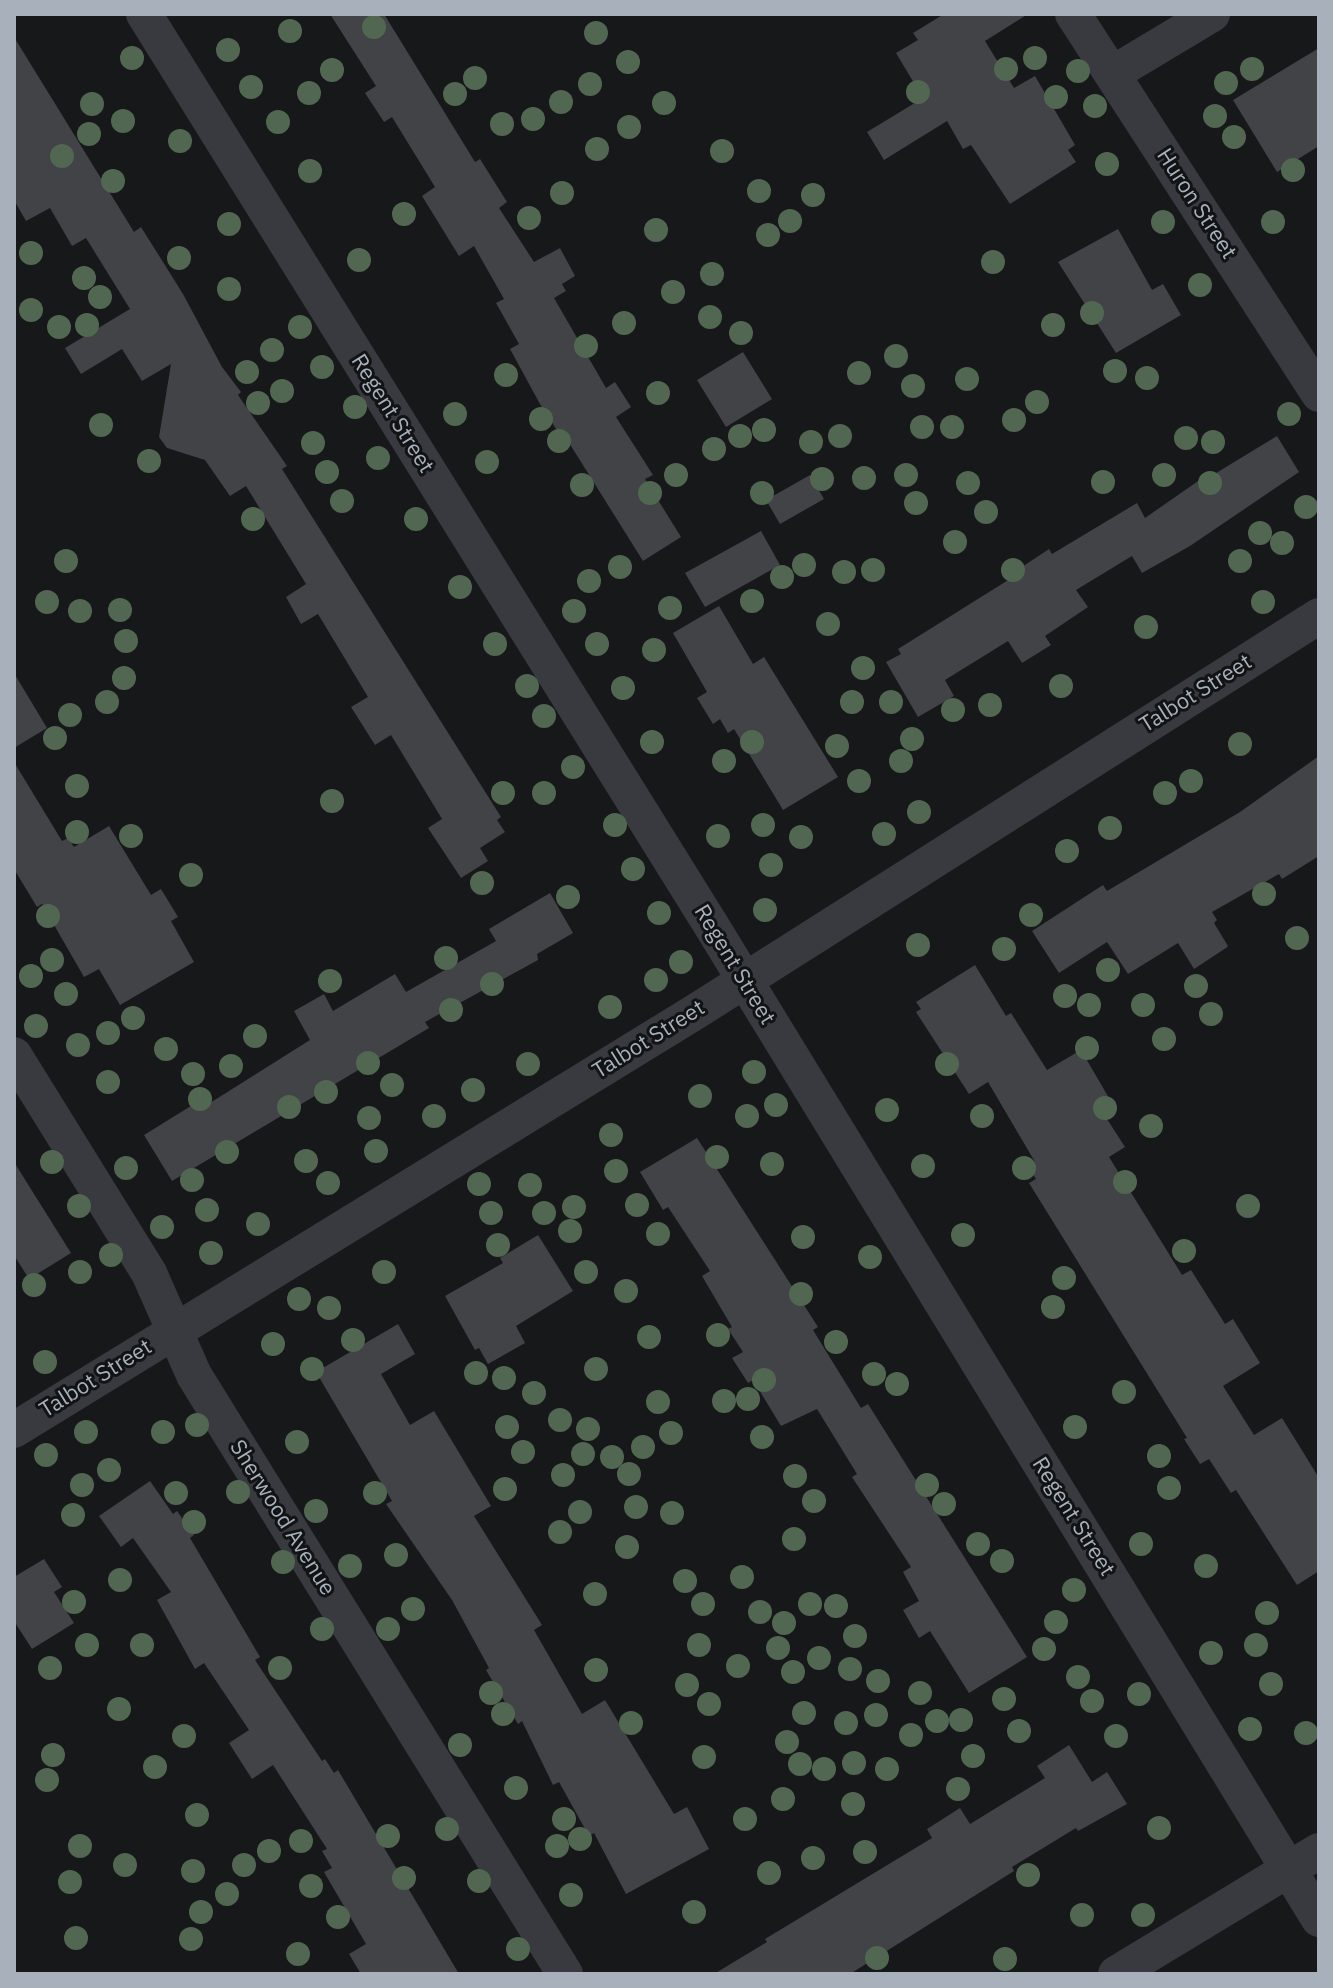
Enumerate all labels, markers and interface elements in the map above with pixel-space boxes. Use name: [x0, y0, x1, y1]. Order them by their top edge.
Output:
street label: Huron Street: [1151, 144, 1241, 264]
street label: Regent Street: [345, 350, 439, 478]
street label: Talbot Street: [1135, 649, 1257, 739]
street label: Regent Street: [688, 900, 780, 1030]
street label: Talbot Street: [588, 995, 710, 1085]
street label: Talbot Street: [35, 1334, 157, 1424]
street label: Sherwood Avenue: [224, 1435, 340, 1601]
street label: Regent Street: [1026, 1453, 1120, 1581]

